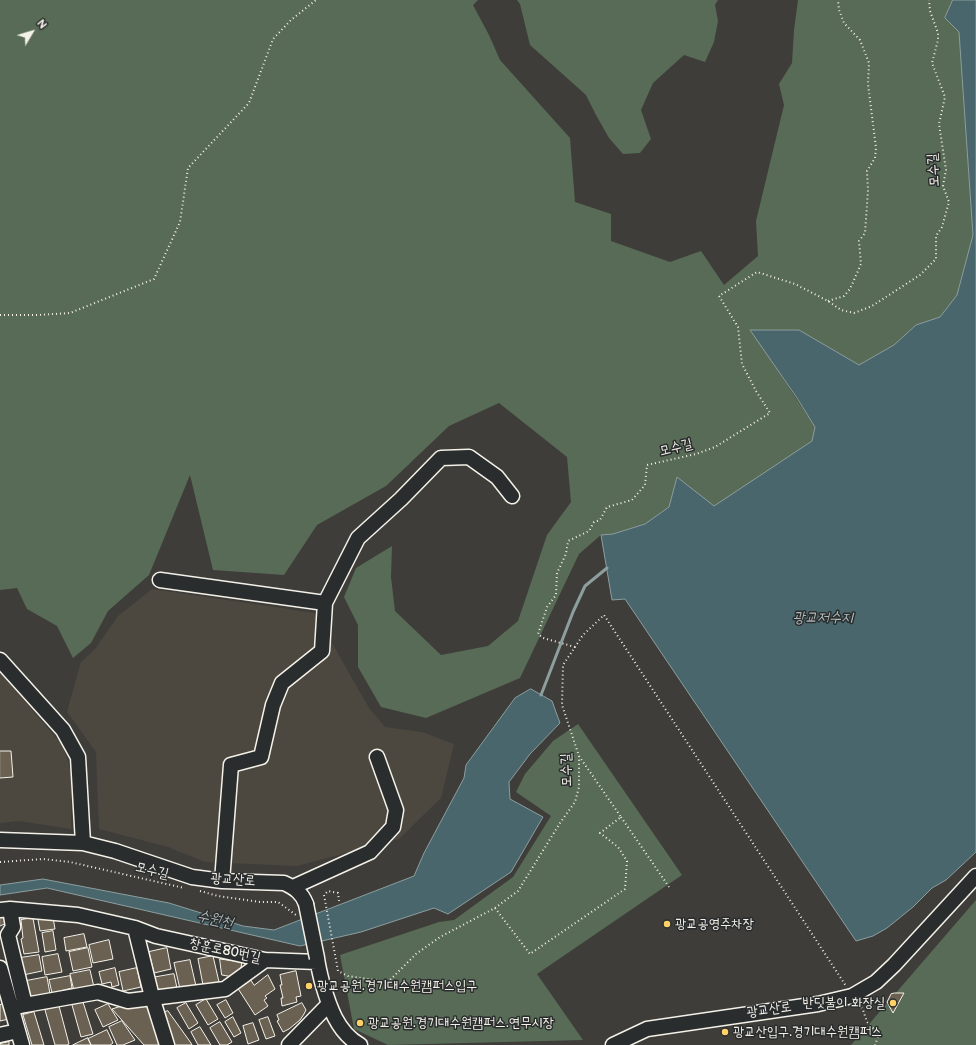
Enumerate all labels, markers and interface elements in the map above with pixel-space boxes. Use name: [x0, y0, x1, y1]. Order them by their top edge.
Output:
north arrow: [12, 12, 52, 52]
text: N: [34, 17, 50, 32]
street label: 모수길: [924, 153, 944, 187]
street label: 모수길: [658, 436, 694, 460]
water label: 광교저수지: [793, 609, 853, 627]
street label: 모수길: [558, 753, 576, 787]
street label: 모수길: [134, 859, 170, 883]
street label: 광교산로: [210, 870, 256, 890]
water label: 수원천: [195, 907, 235, 933]
place label: 광교공영주차장: [675, 916, 754, 932]
marker: 광교공영주차장: [662, 919, 672, 929]
street label: 창훈로80번길: [188, 935, 262, 967]
place label: 광교공원.경기대수원캠퍼스입구: [317, 978, 477, 994]
marker: 광교공원.경기대수원캠퍼스입구: [304, 981, 314, 991]
place label: 반딧불이 화장실: [802, 995, 885, 1011]
marker: 반딧불이 화장실: [888, 998, 898, 1008]
street label: 광교산로: [746, 999, 792, 1021]
place label: 광교공원.경기대수원캠퍼스.연무시장: [368, 1015, 554, 1031]
marker: 광교공원.경기대수원캠퍼스.연무시장: [355, 1018, 365, 1028]
place label: 광교산입구.경기대수원캠퍼스: [733, 1024, 882, 1040]
marker: 광교산입구.경기대수원캠퍼스: [720, 1027, 730, 1037]

